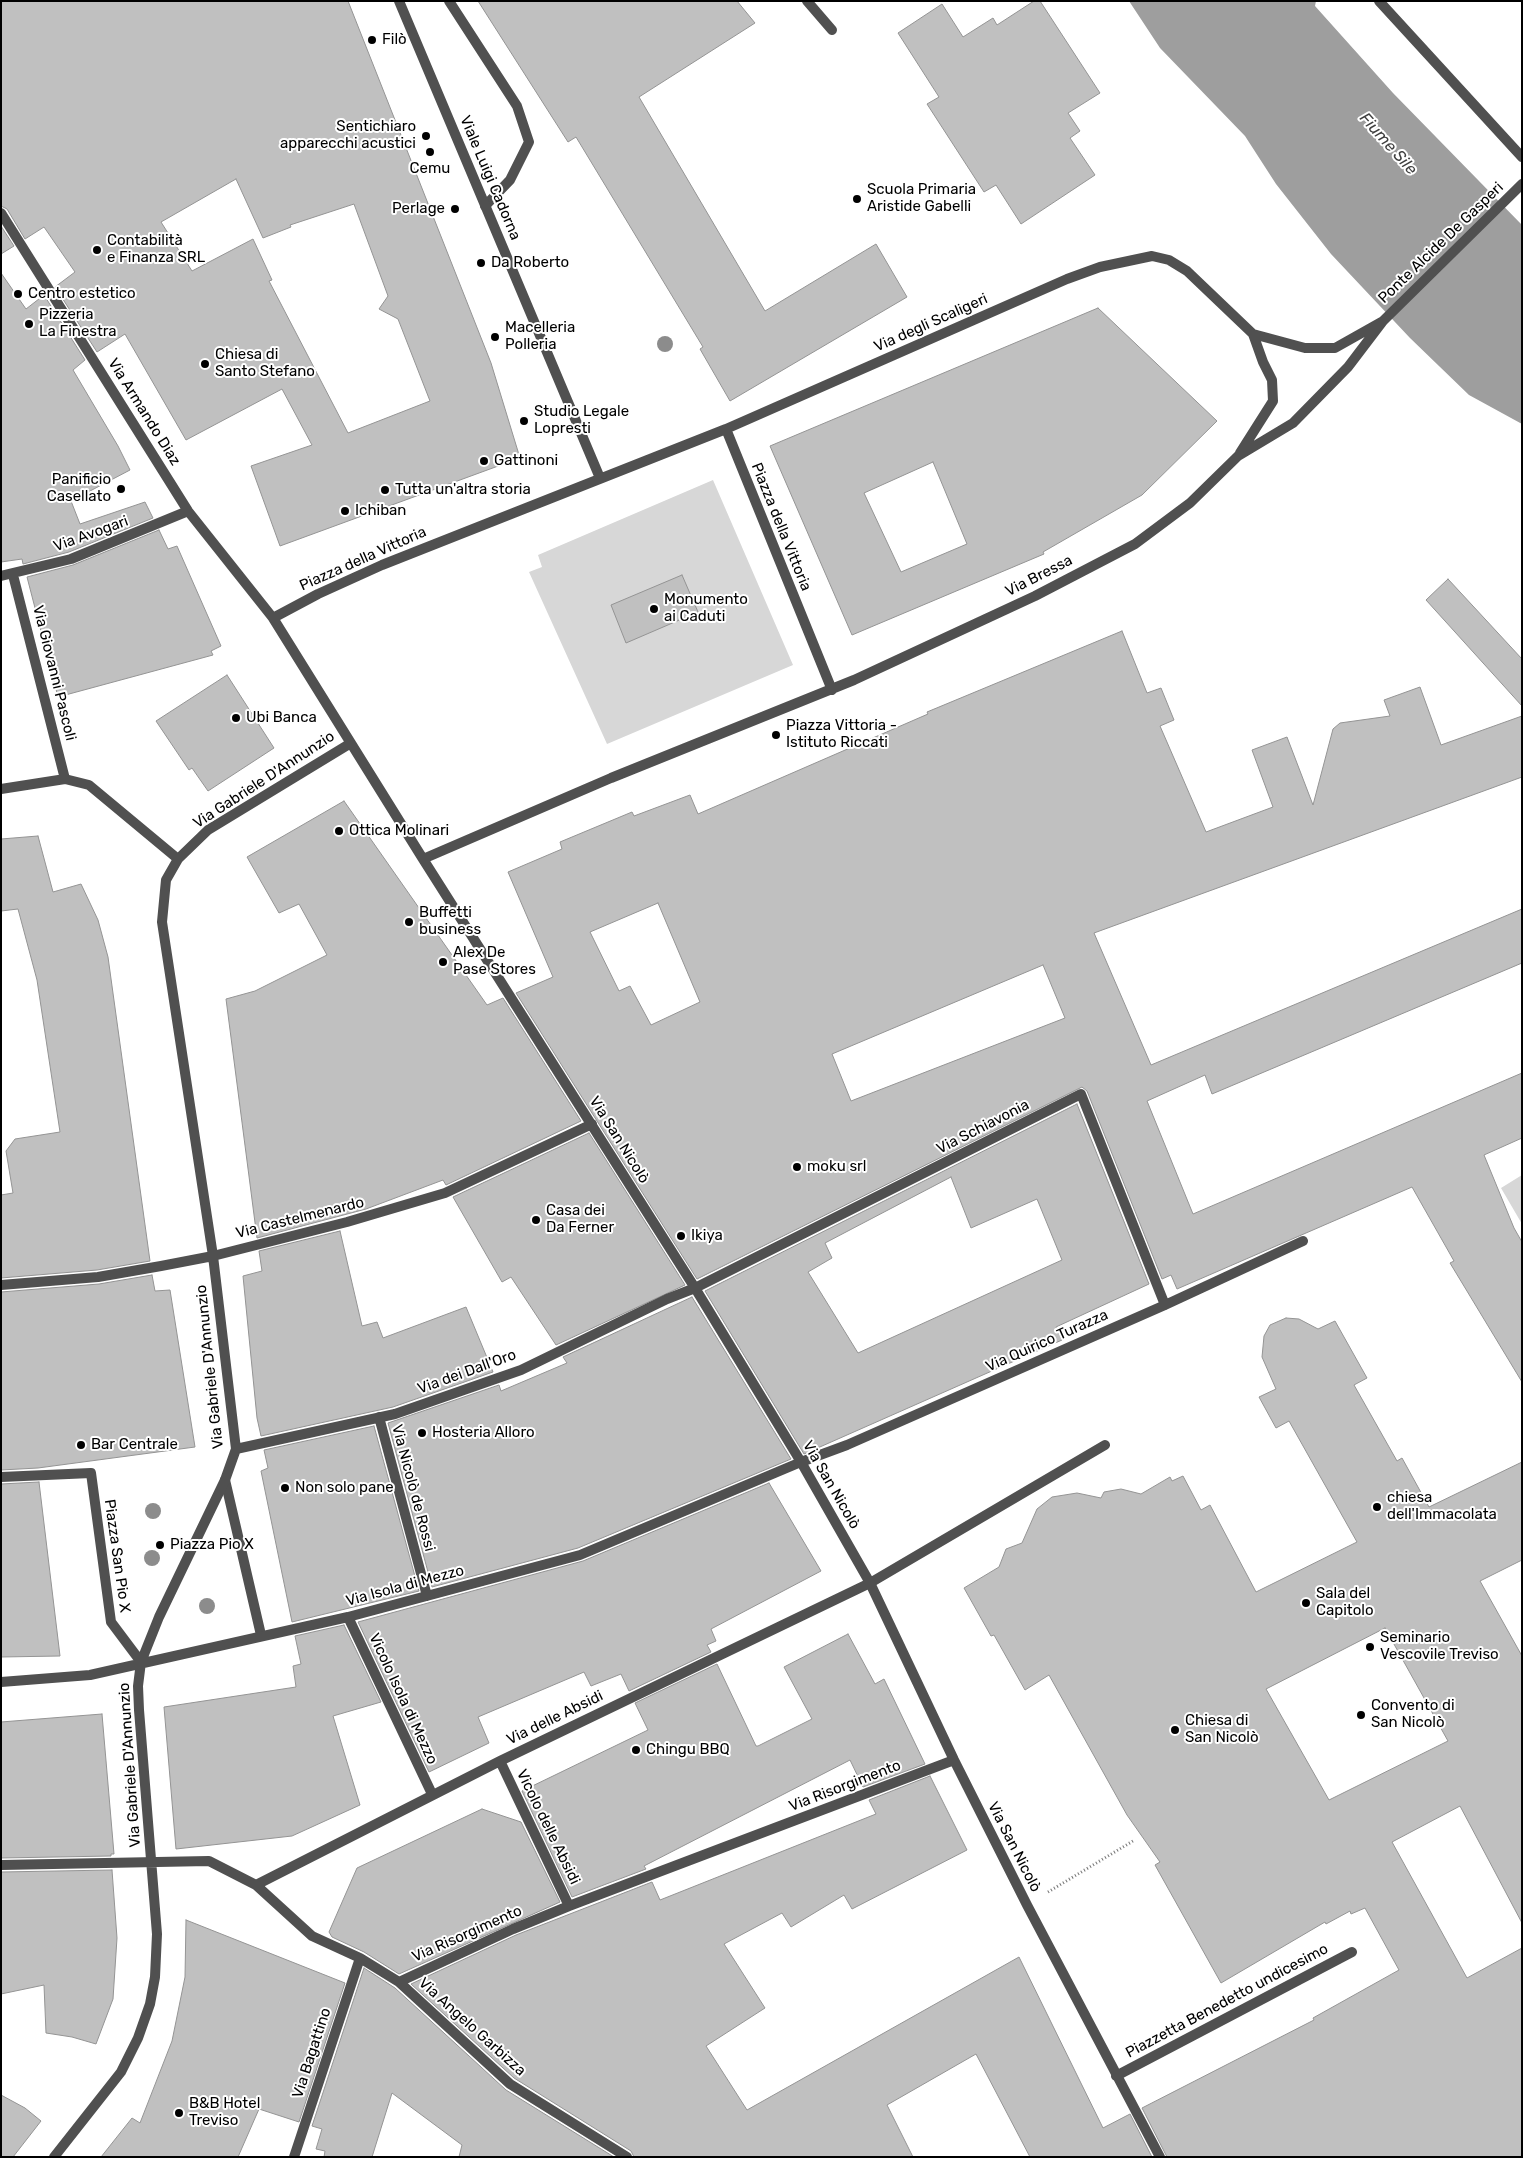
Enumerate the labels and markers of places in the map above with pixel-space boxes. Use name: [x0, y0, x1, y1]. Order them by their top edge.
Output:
place label: Filò: [382, 31, 407, 49]
marker: Filò: [366, 34, 378, 46]
place label: Sentichiaro apparecchi acustici: [280, 118, 416, 153]
marker: Sentichiaro apparecchi acustici: [420, 130, 432, 142]
marker: Cemu: [424, 146, 436, 158]
place label: Cemu: [410, 160, 450, 178]
place label: Scuola Primaria Aristide Gabelli: [867, 181, 976, 216]
marker: Scuola Primaria Aristide Gabelli: [851, 193, 863, 205]
place label: Perlage: [392, 200, 445, 218]
marker: Perlage: [449, 203, 461, 215]
place label: Contabilità e Finanza SRL: [107, 232, 205, 267]
marker: Contabilità e Finanza SRL: [91, 244, 103, 256]
place label: Da Roberto: [491, 254, 569, 272]
marker: Da Roberto: [475, 257, 487, 269]
place label: Centro estetico: [28, 285, 136, 303]
marker: Centro estetico: [12, 288, 24, 300]
place label: Pizzeria La Finestra: [39, 306, 117, 341]
marker: Pizzeria La Finestra: [23, 318, 35, 330]
place label: Macelleria Polleria: [505, 319, 575, 354]
marker: Macelleria Polleria: [489, 331, 501, 343]
place label: Chiesa di Santo Stefano: [215, 346, 315, 381]
marker: Chiesa di Santo Stefano: [199, 358, 211, 370]
place label: Studio Legale Lopresti: [534, 403, 629, 438]
marker: Studio Legale Lopresti: [518, 415, 530, 427]
place label: Gattinoni: [494, 452, 558, 470]
marker: Gattinoni: [478, 455, 490, 467]
place label: Panificio Casellato: [47, 471, 111, 506]
place label: Tutta un'altra storia: [395, 481, 531, 499]
marker: Panificio Casellato: [115, 483, 127, 495]
marker: Tutta un'altra storia: [379, 484, 391, 496]
place label: Ichiban: [355, 502, 406, 520]
marker: Ichiban: [339, 505, 351, 517]
place label: Monumento ai Caduti: [664, 591, 748, 626]
marker: Monumento ai Caduti: [648, 603, 660, 615]
place label: Ubi Banca: [246, 709, 317, 727]
marker: Ubi Banca: [230, 712, 242, 724]
place label: Piazza Vittoria - Istituto Riccati: [786, 717, 897, 752]
marker: Piazza Vittoria - Istituto Riccati: [770, 729, 782, 741]
place label: Ottica Molinari: [349, 822, 449, 840]
marker: Ottica Molinari: [333, 825, 345, 837]
place label: Buffetti business: [419, 904, 481, 939]
marker: Buffetti business: [403, 916, 415, 928]
place label: Alex De Pase Stores: [453, 944, 536, 979]
marker: Alex De Pase Stores: [437, 956, 449, 968]
place label: moku srl: [807, 1158, 866, 1176]
marker: moku srl: [791, 1161, 803, 1173]
place label: Casa dei Da Ferner: [546, 1202, 614, 1237]
marker: Casa dei Da Ferner: [530, 1214, 542, 1226]
place label: Ikiya: [691, 1227, 723, 1245]
marker: Ikiya: [675, 1230, 687, 1242]
place label: Hosteria Alloro: [432, 1424, 535, 1442]
marker: Hosteria Alloro: [416, 1427, 428, 1439]
place label: Bar Centrale: [91, 1436, 178, 1454]
marker: Bar Centrale: [75, 1439, 87, 1451]
place label: Non solo pane: [295, 1479, 394, 1497]
marker: Non solo pane: [279, 1482, 291, 1494]
place label: chiesa dell'Immacolata: [1387, 1489, 1497, 1524]
marker: chiesa dell'Immacolata: [1371, 1501, 1383, 1513]
place label: Piazza Pio X: [170, 1536, 254, 1554]
marker: Piazza Pio X: [154, 1539, 166, 1551]
place label: Sala del Capitolo: [1316, 1585, 1374, 1620]
marker: Sala del Capitolo: [1300, 1597, 1312, 1609]
place label: Seminario Vescovile Treviso: [1380, 1629, 1499, 1664]
marker: Seminario Vescovile Treviso: [1364, 1641, 1376, 1653]
place label: Convento di San Nicolò: [1371, 1697, 1455, 1732]
marker: Convento di San Nicolò: [1355, 1709, 1367, 1721]
place label: Chiesa di San Nicolò: [1185, 1712, 1259, 1747]
marker: Chiesa di San Nicolò: [1169, 1724, 1181, 1736]
place label: Chingu BBQ: [646, 1741, 730, 1759]
marker: Chingu BBQ: [630, 1744, 642, 1756]
place label: B&B Hotel Treviso: [189, 2095, 260, 2130]
marker: B&B Hotel Treviso: [173, 2107, 185, 2119]

